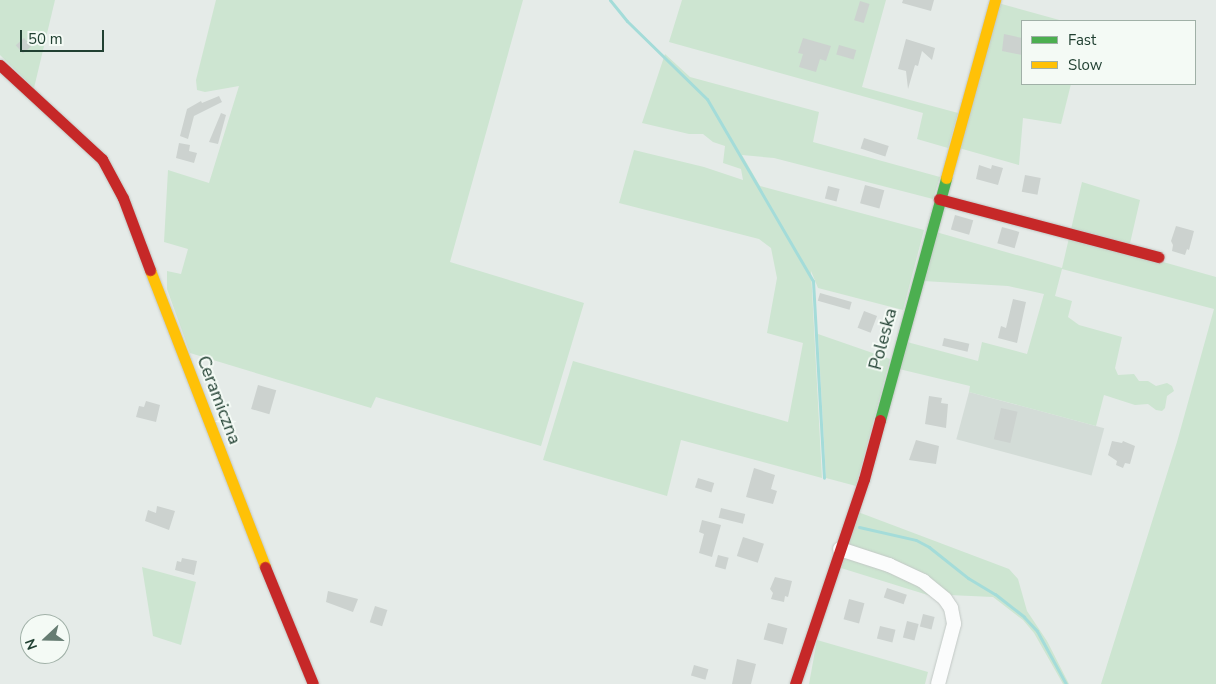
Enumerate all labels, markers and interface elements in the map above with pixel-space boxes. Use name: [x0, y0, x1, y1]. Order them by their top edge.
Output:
scale bar: [22, 20, 106, 52]
legend: [1021, 20, 1196, 85]
text: 50 m: [28, 29, 63, 49]
text: Fast: [1068, 30, 1096, 50]
text: Slow: [1068, 55, 1102, 75]
street label: Poleska: [864, 306, 902, 372]
street label: Ceramiczna: [192, 353, 246, 447]
north arrow: [20, 614, 70, 664]
text: N: [21, 636, 42, 653]

